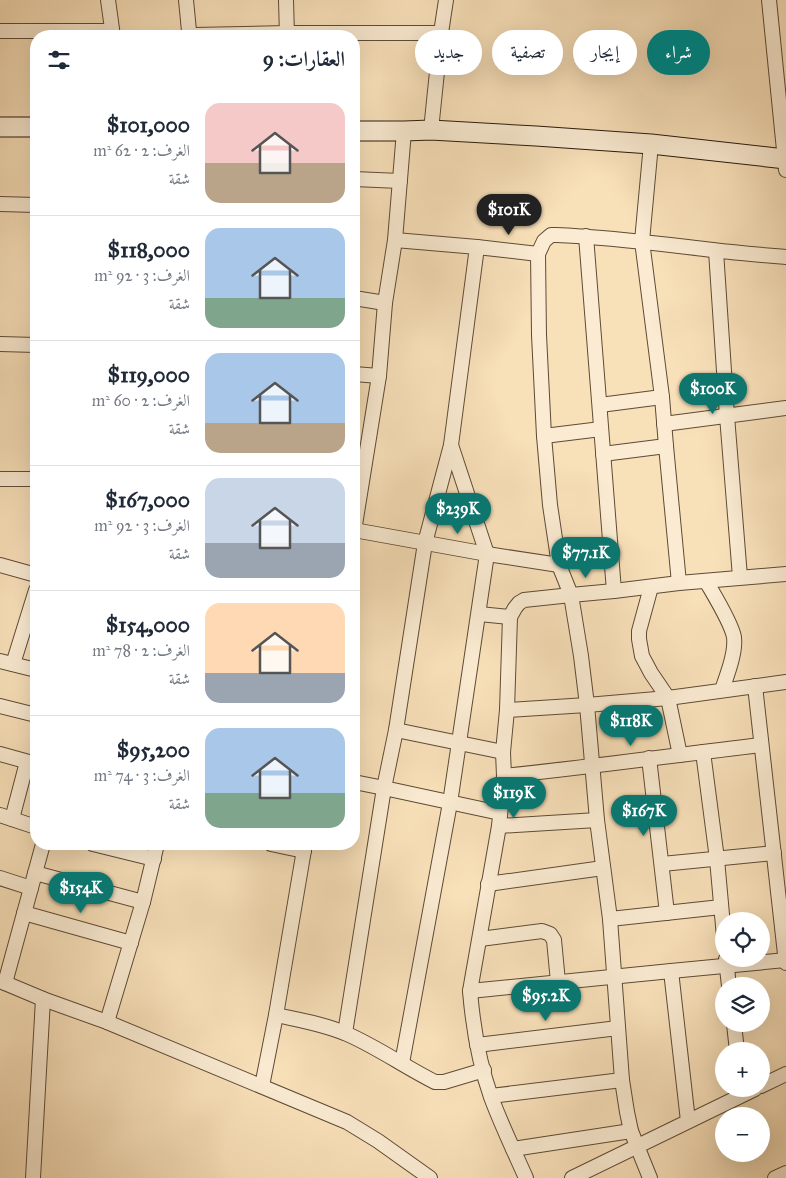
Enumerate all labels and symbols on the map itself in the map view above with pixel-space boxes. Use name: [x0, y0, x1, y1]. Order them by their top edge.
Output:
pin: $101K: [474, 194, 544, 236]
pin: $100K: [678, 372, 748, 415]
pin: $239K: [423, 492, 493, 535]
pin: $77.1K: [545, 536, 627, 579]
pin: $118K: [596, 704, 666, 747]
pin: $119K: [479, 776, 549, 819]
pin: $167K: [609, 794, 679, 837]
pin: $154K: [46, 872, 116, 914]
pin: $95.2K: [505, 980, 587, 1022]

